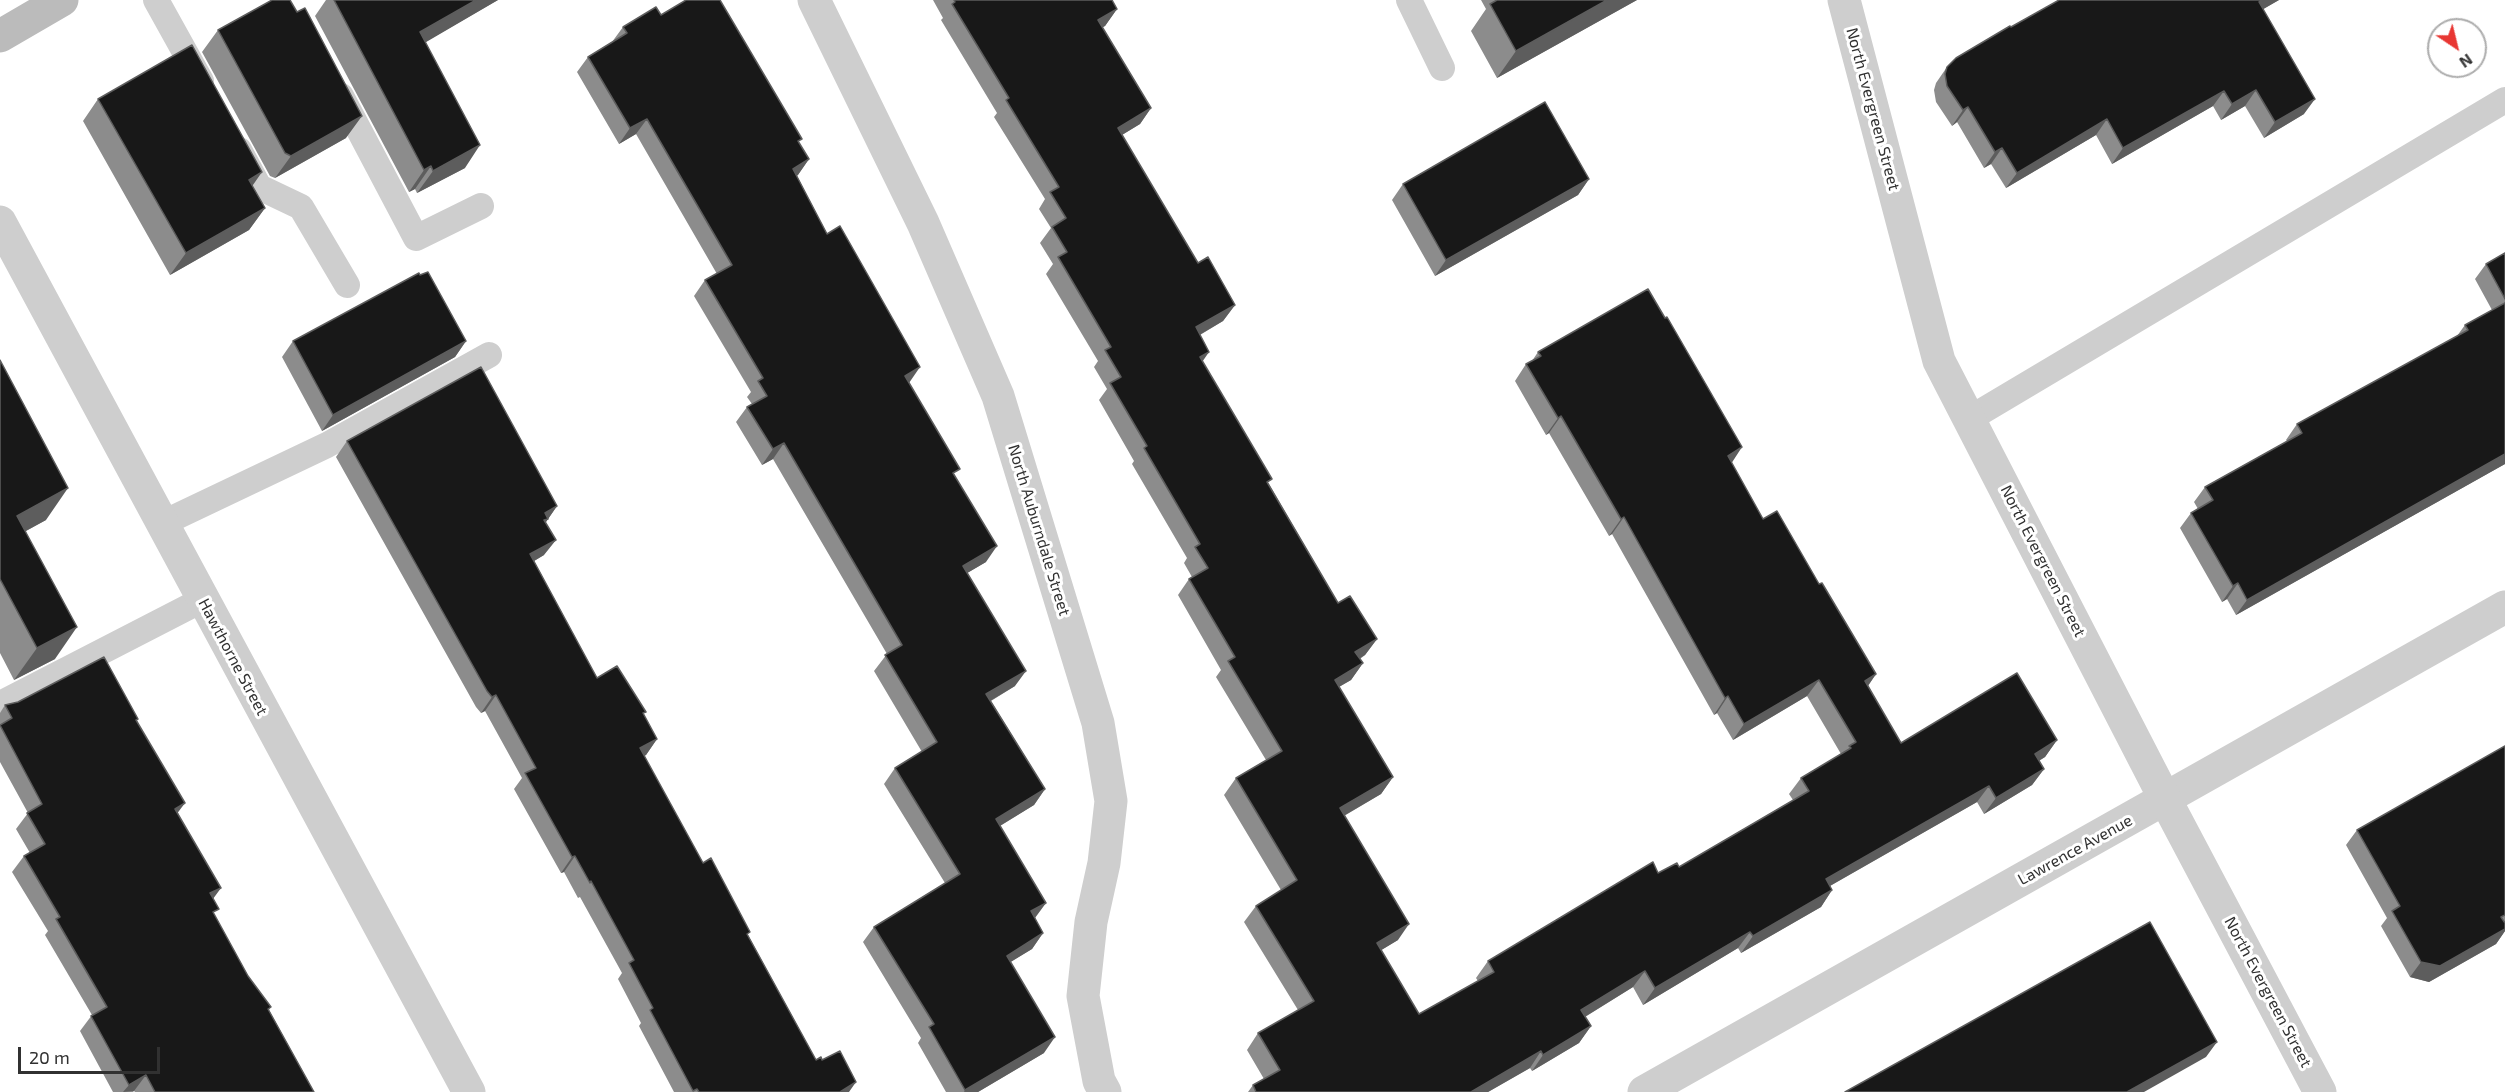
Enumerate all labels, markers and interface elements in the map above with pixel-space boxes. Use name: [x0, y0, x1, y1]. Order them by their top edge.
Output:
north arrow: [2427, 18, 2487, 78]
street label: North Evergreen Street: [1842, 26, 1904, 192]
text: N: [2456, 50, 2477, 73]
street label: North Auburndale Street: [1004, 442, 1074, 618]
street label: North Evergreen Street: [1996, 482, 2090, 640]
street label: Hawthorne Street: [194, 595, 272, 719]
street label: Lawrence Avenue: [2014, 811, 2136, 889]
street label: North Evergreen Street: [2220, 913, 2316, 1071]
scale bar: [21, 1035, 164, 1073]
text: 20 m: [29, 1046, 70, 1068]

